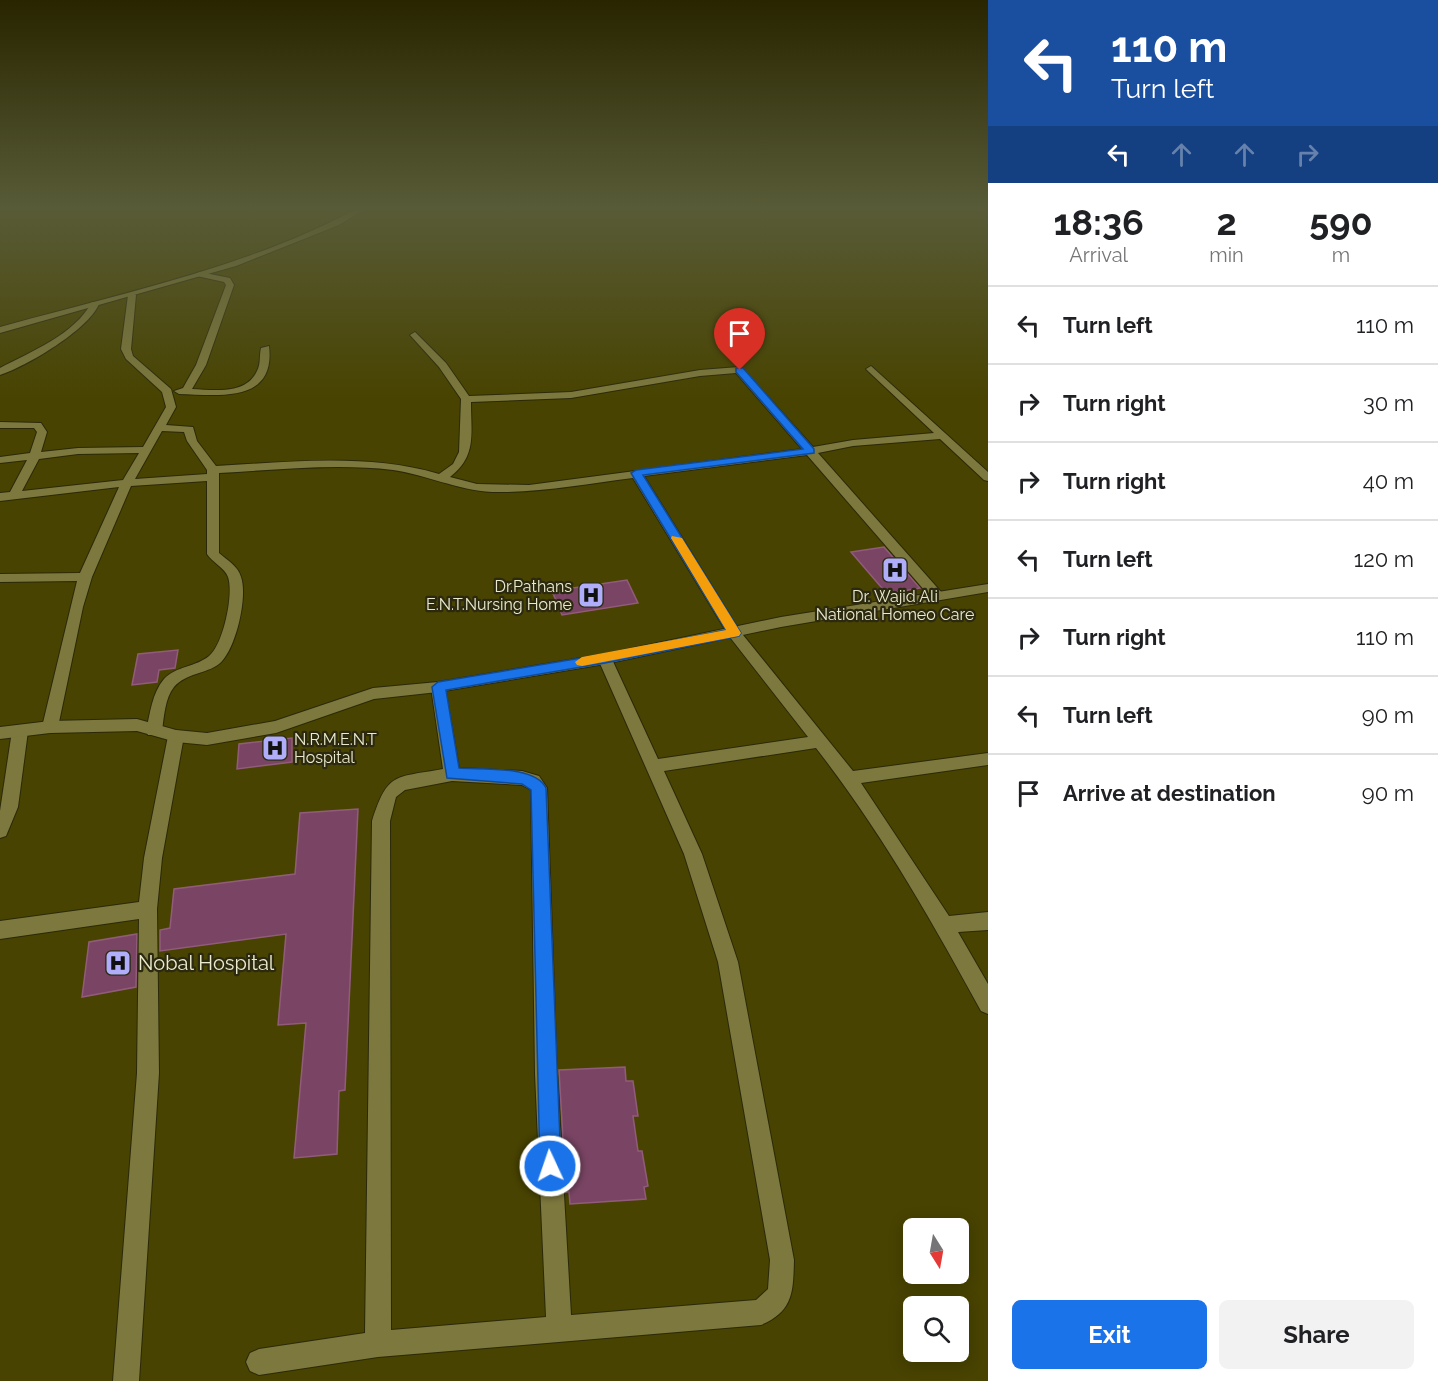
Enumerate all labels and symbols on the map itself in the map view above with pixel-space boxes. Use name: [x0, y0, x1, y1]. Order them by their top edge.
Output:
pin: [714, 308, 765, 370]
hospital icon: Dr. Wajid Ali National Homeo Care: [880, 555, 910, 585]
place label: Dr.Pathans E.N.T.Nursing Home: [426, 577, 572, 614]
hospital icon: Dr.Pathans E.N.T.Nursing Home: [576, 580, 606, 610]
place label: Dr. Wajid Ali National Homeo Care: [816, 587, 974, 624]
place label: N.R.M.E.N.T Hospital: [294, 730, 377, 767]
hospital icon: N.R.M.E.N.T Hospital: [260, 733, 290, 763]
hospital icon: Nobal Hospital: [103, 948, 133, 978]
place label: Nobal Hospital: [138, 951, 275, 975]
position arrow: [518, 1134, 582, 1198]
north arrow: [903, 1218, 969, 1284]

